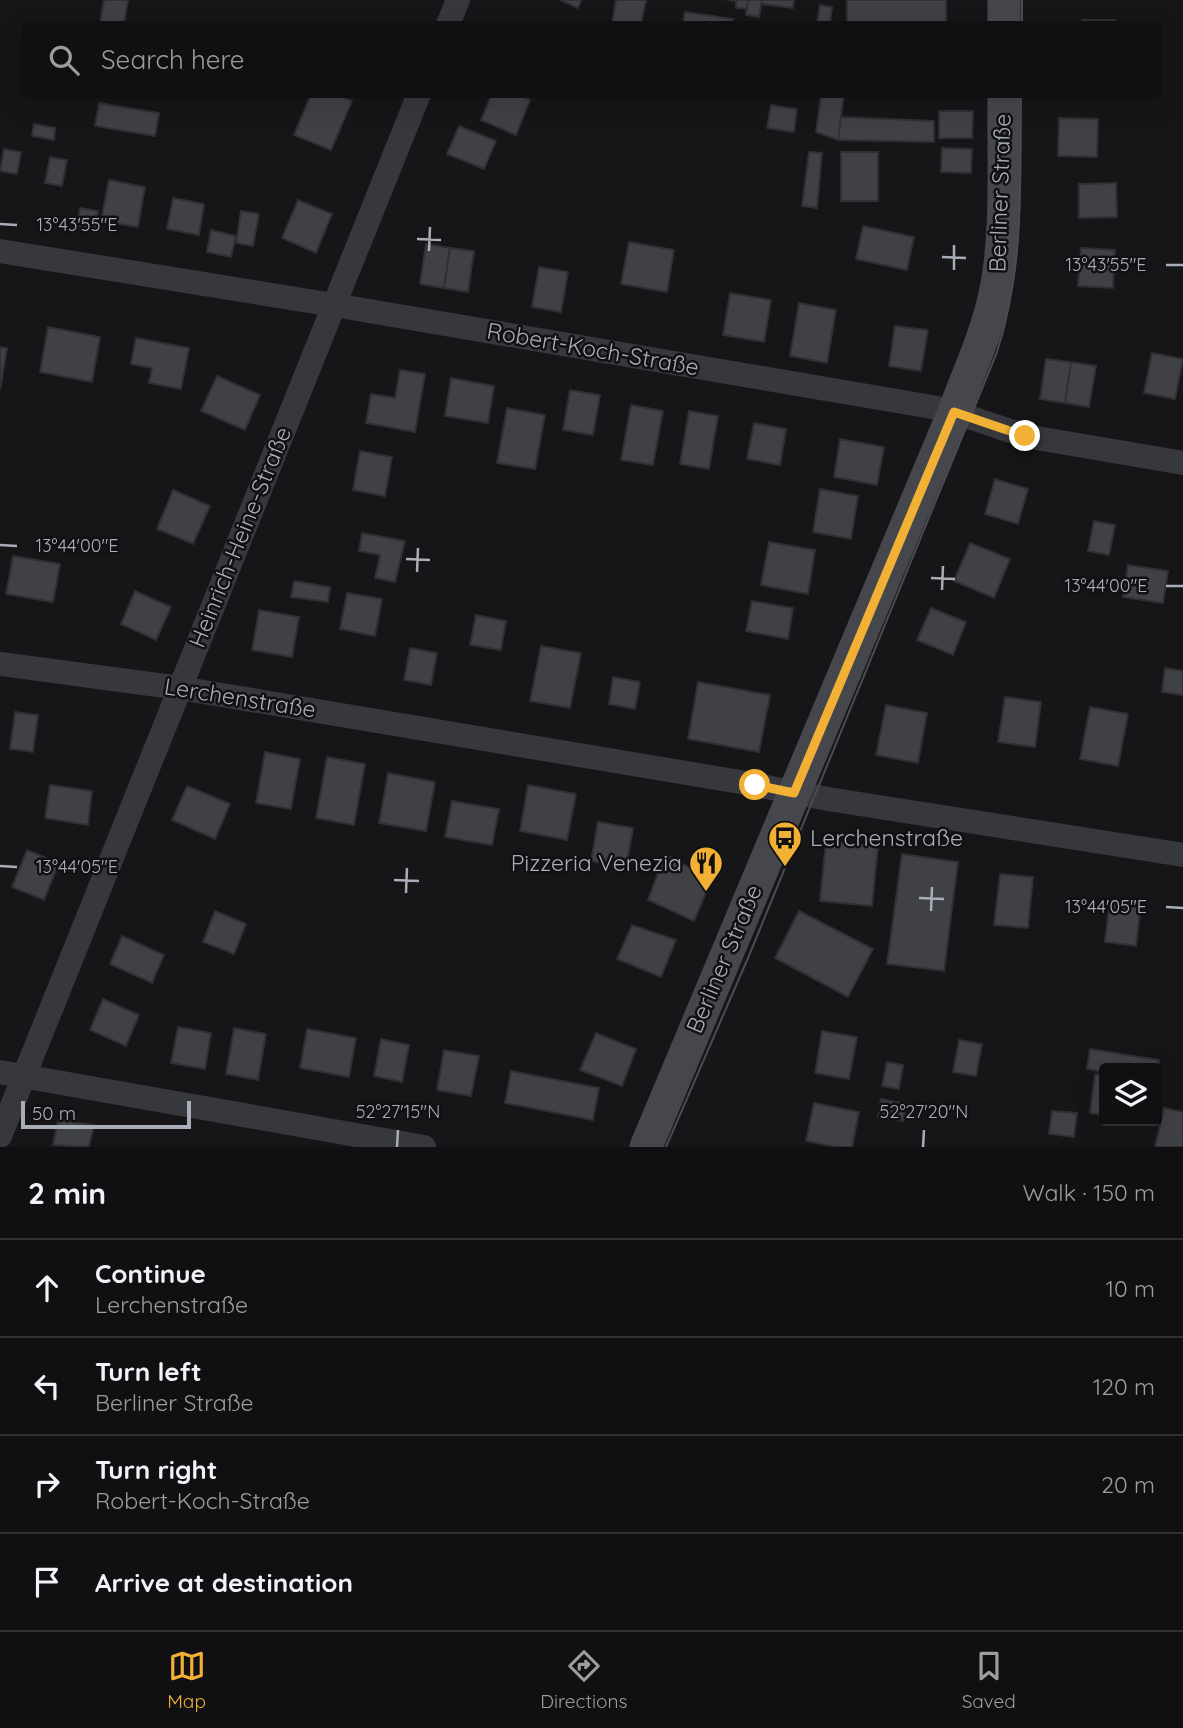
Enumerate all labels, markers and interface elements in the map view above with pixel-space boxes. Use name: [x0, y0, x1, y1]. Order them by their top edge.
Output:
search box: [21, 21, 1162, 98]
icon: search: [45, 41, 83, 79]
text: Search here: [101, 43, 245, 76]
street label: Berliner Straße: [982, 113, 1017, 273]
text: 13°43'55"E: [36, 213, 118, 236]
text: 13°43'55"E: [1065, 253, 1147, 276]
street label: Robert-Koch-Straße: [485, 316, 701, 381]
route end: [1009, 420, 1040, 451]
street label: Heinrich-Heine-Straße: [182, 422, 297, 651]
text: 13°44'00"E: [35, 534, 119, 557]
text: 13°44'00"E: [1064, 574, 1148, 597]
street label: Lerchenstraße: [162, 671, 318, 724]
route start: [739, 769, 770, 800]
bus stop icon: Lerchenstraße: [766, 819, 804, 868]
place label: Lerchenstraße: [810, 823, 963, 852]
restaurant icon: Pizzeria Venezia: [687, 844, 725, 893]
place label: Pizzeria Venezia: [511, 848, 682, 877]
text: 13°44'05"E: [36, 855, 118, 878]
street label: Berliner Straße: [679, 880, 768, 1037]
text: 13°44'05"E: [1065, 895, 1147, 918]
map controls: [1099, 1063, 1162, 1126]
button: layers: [1099, 1063, 1162, 1126]
scale bar: [21, 1098, 191, 1130]
text: 52°27'15"N: [356, 1100, 440, 1123]
text: 52°27'20"N: [880, 1100, 968, 1123]
text: 50 m: [32, 1101, 76, 1125]
text: 2 min: [28, 1174, 106, 1212]
text: Walk · 150 m: [1022, 1178, 1155, 1207]
text: Continue: [95, 1257, 206, 1290]
icon: ahead: [28, 1269, 66, 1307]
text: 10 m: [1106, 1274, 1155, 1303]
text: Lerchenstraße: [95, 1290, 248, 1319]
text: Turn left: [95, 1355, 202, 1388]
icon: left: [28, 1367, 66, 1405]
text: 120 m: [1093, 1372, 1155, 1401]
text: Berliner Straße: [95, 1388, 254, 1417]
text: Turn right: [95, 1453, 217, 1486]
icon: right: [28, 1465, 66, 1503]
text: 20 m: [1101, 1470, 1155, 1499]
text: Robert-Koch-Straße: [95, 1486, 310, 1515]
icon: arrive: [28, 1563, 66, 1601]
text: Arrive at destination: [95, 1566, 353, 1599]
tab: Map: [167, 1647, 206, 1713]
tab: Directions: [540, 1647, 627, 1713]
tab: Saved: [962, 1647, 1016, 1713]

